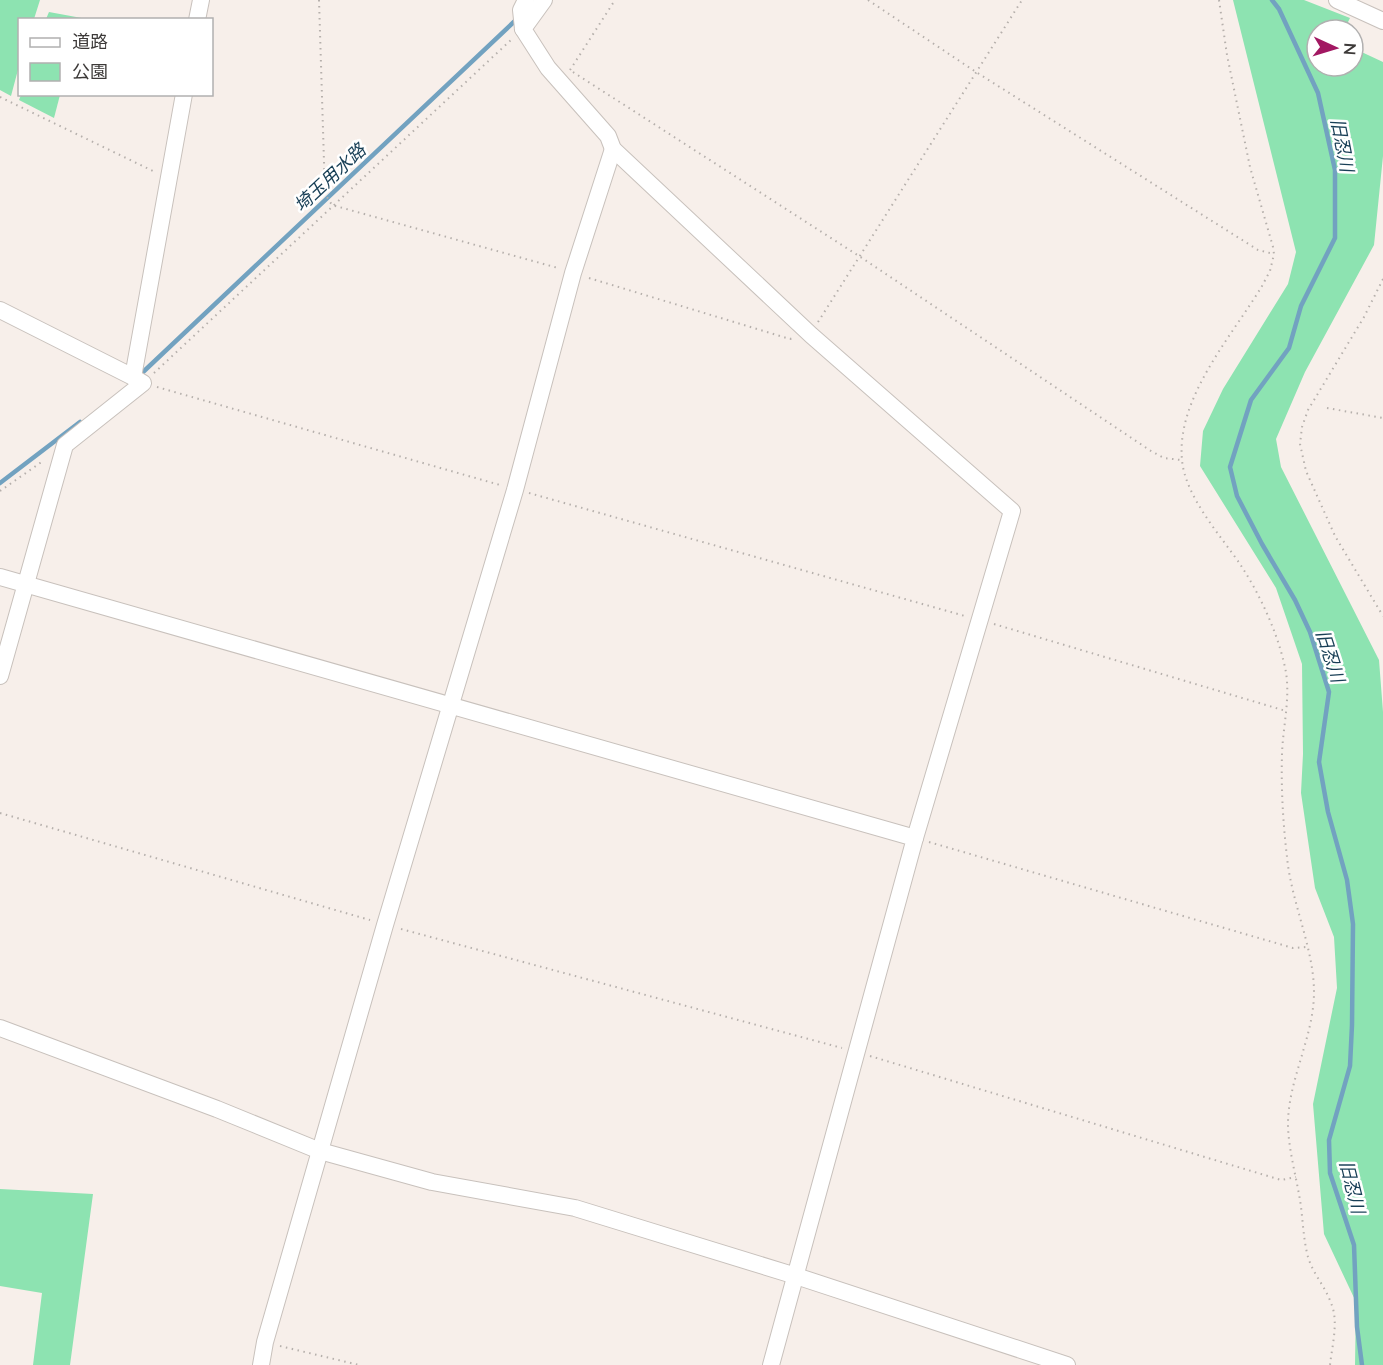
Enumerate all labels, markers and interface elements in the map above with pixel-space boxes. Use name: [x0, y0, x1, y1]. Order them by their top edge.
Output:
legend: [18, 18, 213, 96]
north arrow: [1305, 18, 1365, 78]
text: 道路: [72, 30, 108, 52]
text: N: [1341, 42, 1360, 56]
text: 公園: [72, 60, 108, 82]
water label: 旧忍川: [1327, 116, 1359, 175]
water label: 埼玉用水路: [289, 137, 371, 216]
water label: 旧忍川: [1312, 627, 1350, 687]
water label: 旧忍川: [1336, 1158, 1371, 1218]

